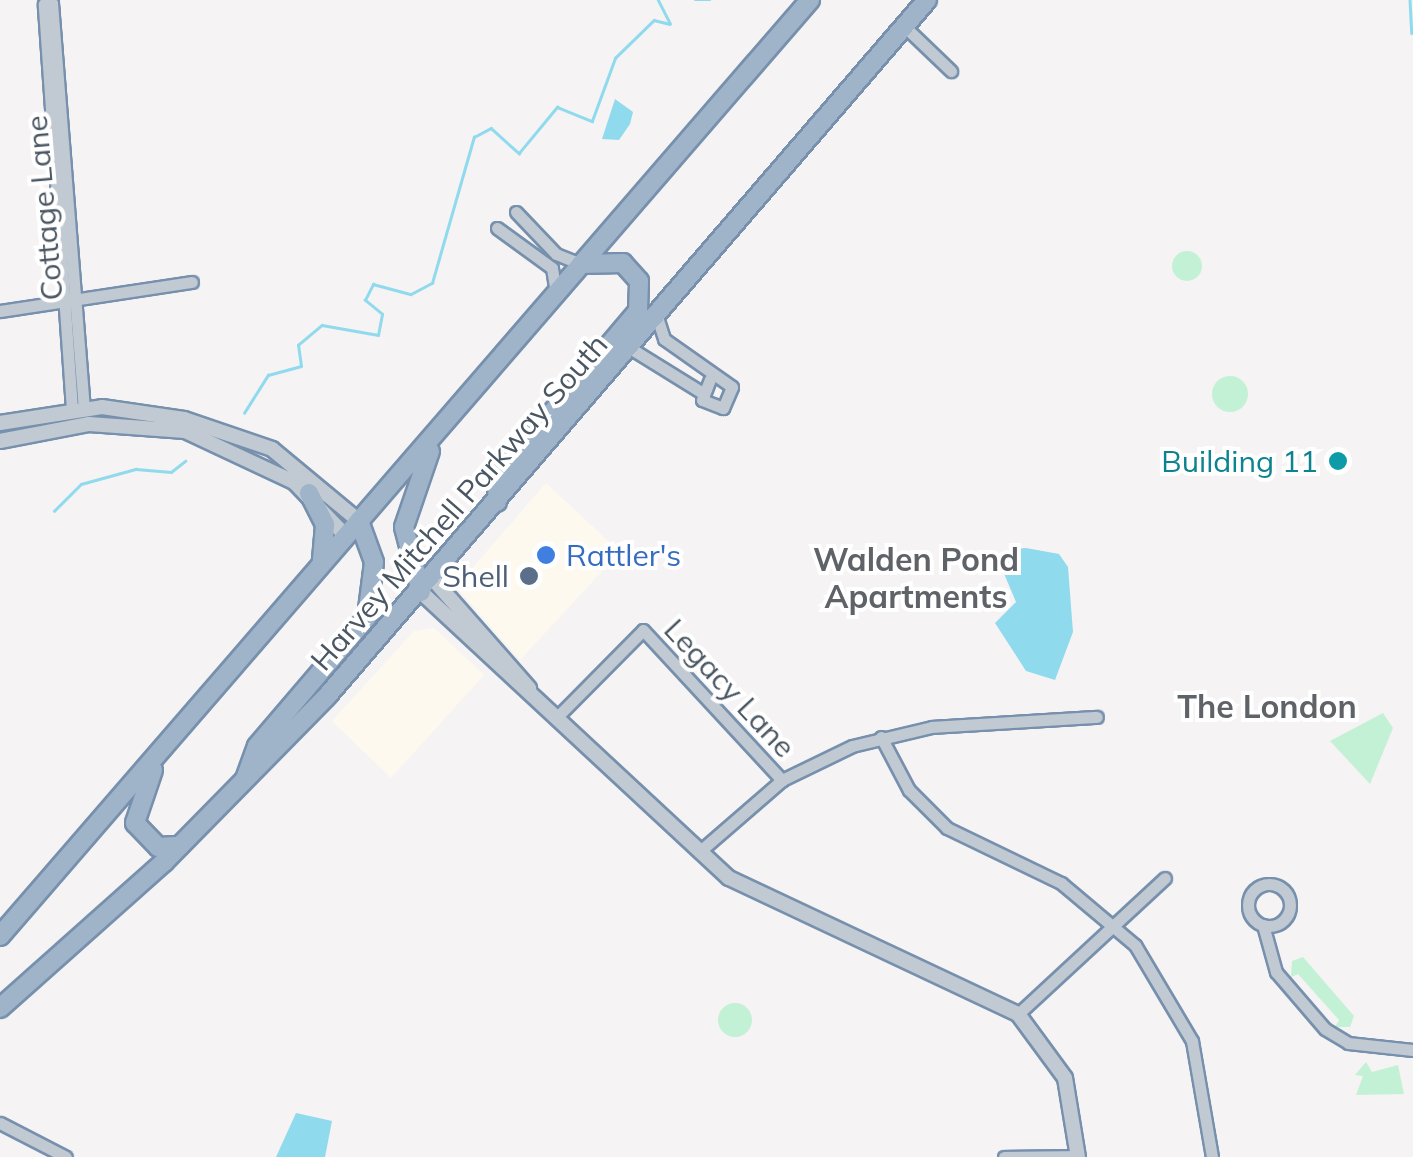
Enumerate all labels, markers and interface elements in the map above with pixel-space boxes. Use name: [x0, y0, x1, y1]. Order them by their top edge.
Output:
street label: Cottage Lane: [18, 114, 70, 302]
street label: Harvey Mitchell Parkway South: [303, 327, 615, 677]
place label: Building 11: [1161, 443, 1318, 479]
marker: Building 11: [1327, 450, 1349, 472]
place label: Rattler's: [566, 537, 681, 573]
district label: Walden Pond Apartments: [813, 541, 1019, 616]
marker: Rattler's: [535, 544, 557, 566]
place label: Shell: [442, 558, 509, 594]
marker: Shell: [518, 565, 540, 587]
street label: Legacy Lane: [657, 612, 803, 764]
district label: The London: [1177, 687, 1357, 725]

